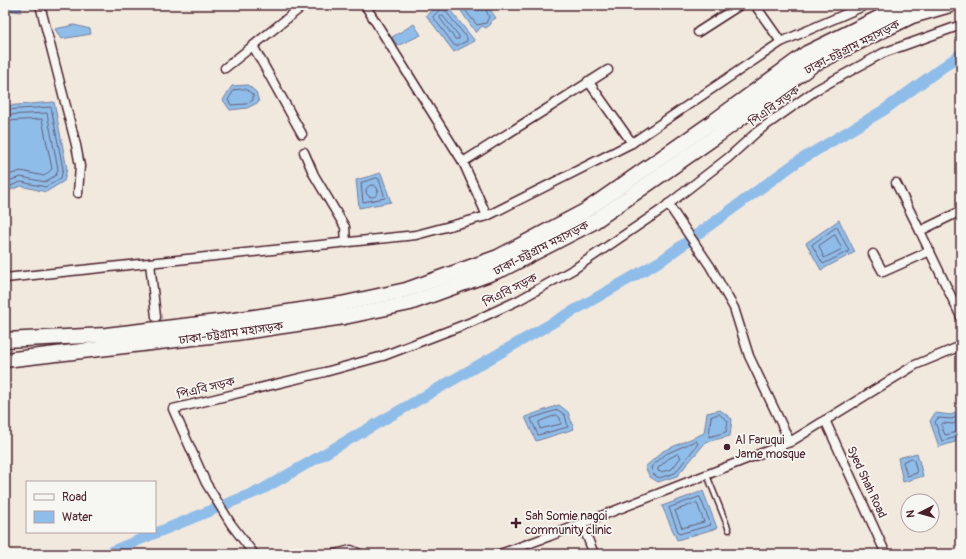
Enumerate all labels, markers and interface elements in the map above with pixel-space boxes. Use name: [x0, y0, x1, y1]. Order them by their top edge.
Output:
street label: ঢাকা-চট্টগ্রাম মহাসড়ক: [801, 16, 903, 78]
street label: পিএবি সড়ক: [745, 82, 803, 130]
street label: ঢাকা-চট্টগ্রাম মহাসড়ক: [490, 217, 592, 279]
street label: পিএবি সড়ক: [479, 269, 540, 311]
street label: ঢাকা-চট্টগ্রাম মহাসড়ক: [177, 318, 284, 348]
street label: পিএবি সড়ক: [174, 373, 237, 403]
place label: Al Faruqui Jame mosque: [735, 433, 806, 462]
marker: Al Faruqui Jame mosque: [722, 442, 732, 452]
street label: Syed Shah Road: [843, 444, 890, 521]
legend: [26, 481, 156, 533]
text: Road: [62, 490, 87, 505]
north arrow: [900, 493, 940, 533]
place label: Sah Somie nagoi community clinic: [525, 509, 612, 538]
text: N: [904, 509, 917, 518]
text: Water: [62, 510, 93, 525]
marker: Sah Somie nagoi community clinic: [510, 517, 522, 529]

